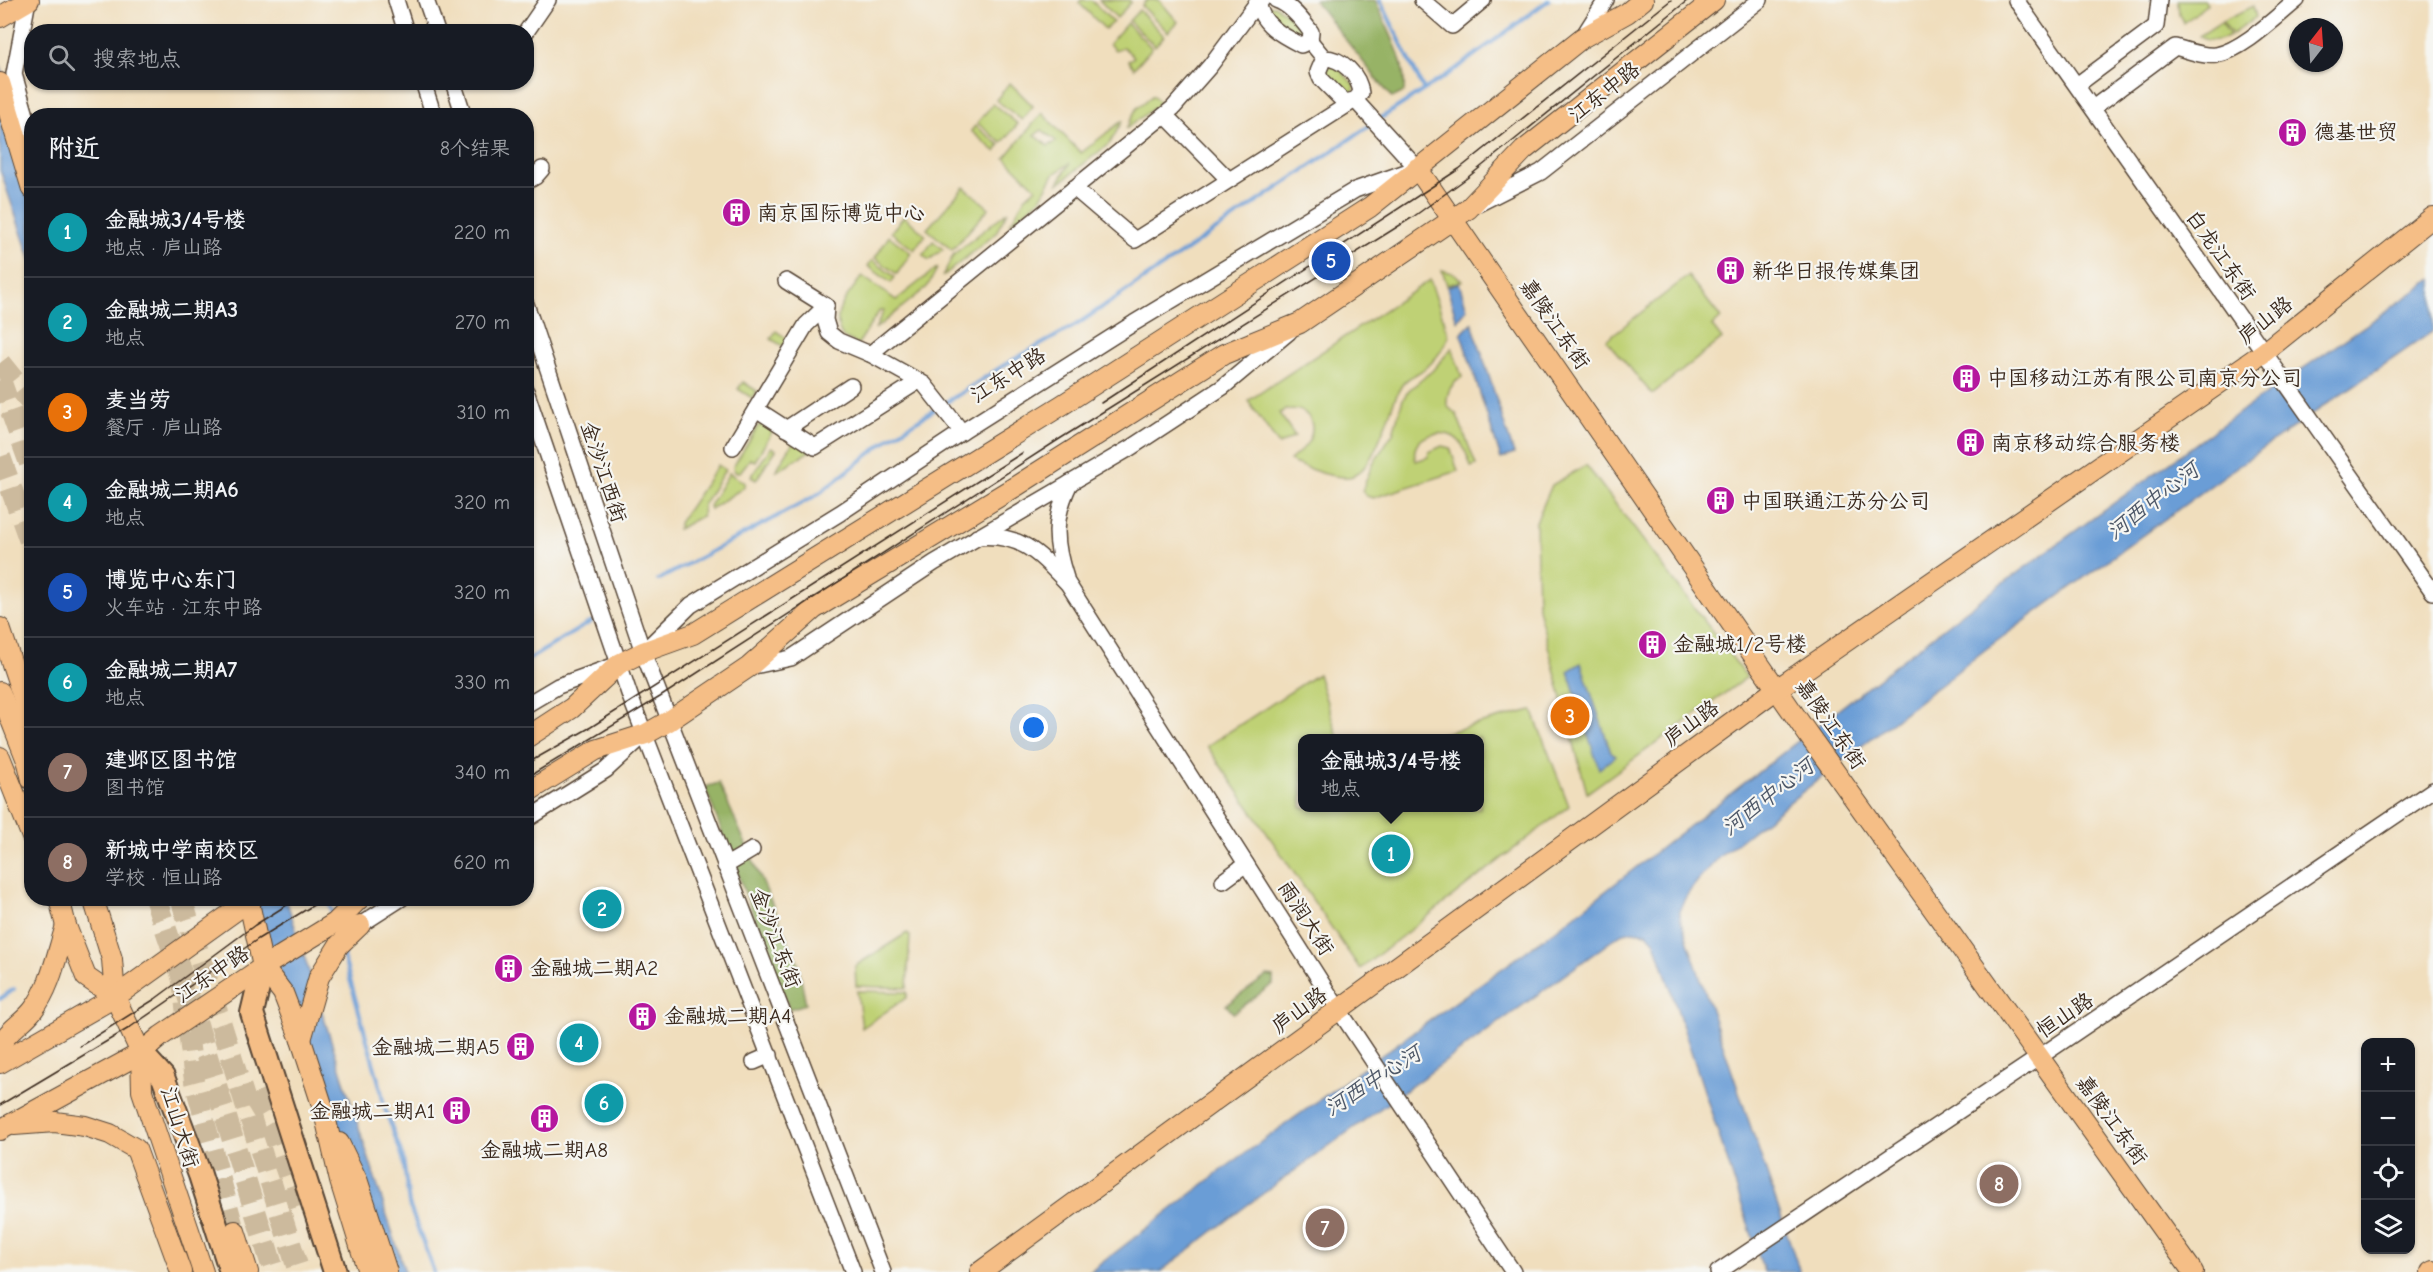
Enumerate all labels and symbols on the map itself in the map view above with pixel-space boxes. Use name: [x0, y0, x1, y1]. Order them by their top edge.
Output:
north arrow: [2289, 18, 2343, 72]
street label: 江东中路: [1564, 57, 1644, 127]
building icon: 德基世贸: [2277, 116, 2309, 148]
place label: 德基世贸: [2314, 120, 2398, 144]
building icon: 南京国际博览中心: [720, 197, 752, 229]
place label: 南京国际博览中心: [757, 201, 925, 225]
street label: 白龙江东街: [2181, 205, 2261, 305]
pin: 5: [1312, 238, 1350, 284]
building icon: 新华日报传媒集团: [1715, 255, 1747, 287]
place label: 新华日报传媒集团: [1752, 259, 1920, 283]
street label: 嘉陵江东街: [1515, 274, 1595, 374]
street label: 庐山路: [2233, 291, 2297, 349]
street label: 江东中路: [966, 343, 1050, 407]
building icon: 中国移动江苏有限公司南京分公司: [1950, 362, 1982, 394]
place label: 中国移动江苏有限公司南京分公司: [1987, 366, 2302, 390]
street label: 金沙江西街: [576, 418, 632, 526]
building icon: 南京移动综合服务楼: [1954, 427, 1986, 459]
place label: 南京移动综合服务楼: [1991, 431, 2180, 455]
water label: 河西中心河: [2102, 455, 2207, 545]
building icon: 中国联通江苏分公司: [1704, 485, 1736, 517]
place label: 中国联通江苏分公司: [1741, 489, 1930, 513]
building icon: 金融城1/2号楼: [1636, 628, 1668, 660]
place label: 金融城1/2号楼: [1673, 632, 1806, 656]
street label: 嘉陵江东街: [1791, 674, 1871, 774]
pin: 3: [1550, 694, 1590, 738]
street label: 庐山路: [1658, 695, 1724, 751]
your location: [1019, 713, 1048, 742]
water label: 河西中心河: [1717, 751, 1822, 841]
pin: 1: [1372, 832, 1410, 876]
street label: 雨润大街: [1273, 876, 1339, 960]
street label: 金沙江东街: [746, 885, 806, 991]
pin: 2: [582, 886, 622, 932]
street label: 江东中路: [170, 941, 254, 1007]
building icon: 金融城二期A2: [493, 952, 525, 984]
place label: 金融城二期A2: [530, 956, 658, 980]
street label: 庐山路: [1266, 982, 1332, 1038]
street label: 恒山路: [2032, 987, 2098, 1043]
building icon: 金融城二期A4: [627, 1000, 659, 1032]
place label: 金融城二期A4: [664, 1004, 791, 1028]
pin: 4: [560, 1020, 598, 1066]
building icon: 金融城二期A5: [505, 1031, 537, 1063]
place label: 金融城二期A5: [371, 1035, 500, 1059]
water label: 河西中心河: [1320, 1039, 1429, 1122]
street label: 嘉陵江东街: [2071, 1070, 2153, 1170]
pin: 6: [584, 1080, 624, 1126]
street label: 江山大街: [156, 1083, 204, 1171]
building icon: 金融城二期A1: [440, 1095, 472, 1127]
place label: 金融城二期A1: [309, 1099, 435, 1123]
building icon: 金融城二期A8: [528, 1103, 560, 1135]
place label: 金融城二期A8: [480, 1138, 608, 1162]
pin: 8: [1980, 1162, 2018, 1206]
pin: 7: [1306, 1206, 1344, 1250]

